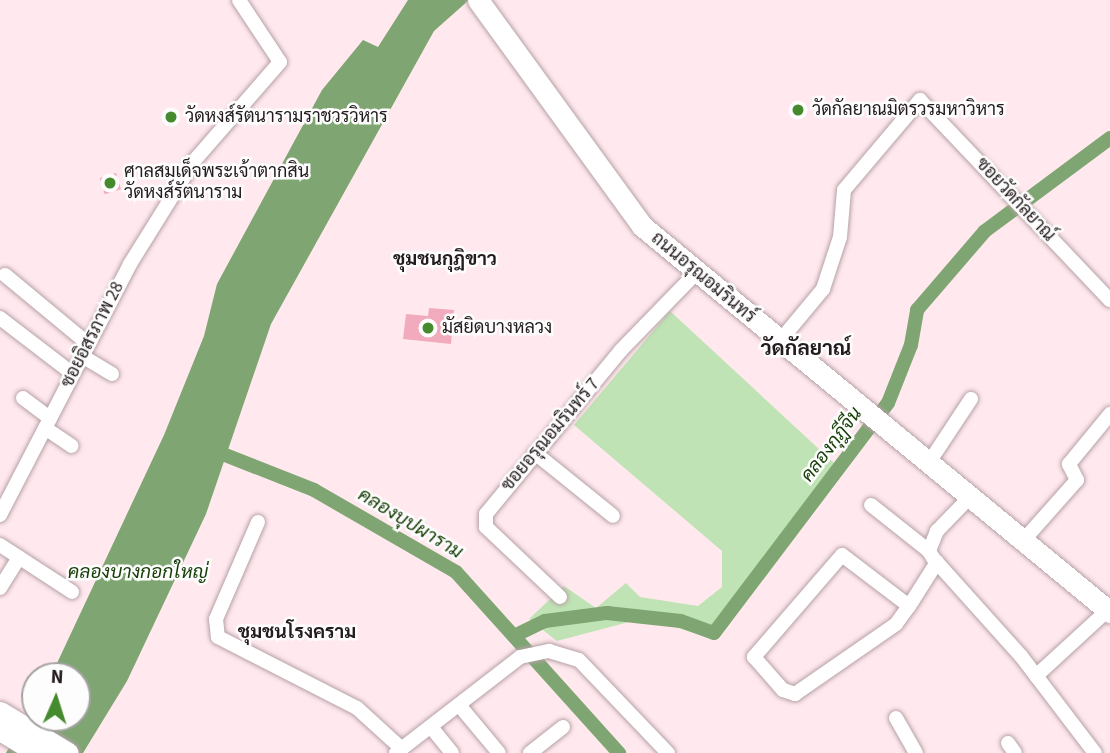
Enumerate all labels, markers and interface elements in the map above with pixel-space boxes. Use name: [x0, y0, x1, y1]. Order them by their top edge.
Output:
place label: วัดกัลยาณมิตรวรมหาวิหาร: [812, 99, 1005, 121]
marker: วัดกัลยาณมิตรวรมหาวิหาร: [790, 102, 806, 118]
place label: วัดหงส์รัตนารามราชวรวิหาร: [185, 106, 388, 128]
marker: วัดหงส์รัตนารามราชวรวิหาร: [163, 109, 179, 125]
street label: ซอยวัดกัลยาณ์: [971, 154, 1059, 246]
place label: ศาลสมเด็จพระเจ้าตากสิน วัดหงส์รัตนาราม: [124, 162, 309, 204]
marker: ศาลสมเด็จพระเจ้าตากสิน วัดหงส์รัตนาราม: [102, 175, 118, 191]
street label: ถนนอรุณอมรินทร์: [646, 228, 760, 328]
district label: ชุมชนกุฎิขาว: [393, 249, 497, 271]
street label: ซอยอิสรภาพ 28: [57, 278, 129, 392]
place label: มัสยิดบางหลวง: [442, 317, 552, 339]
marker: มัสยิดบางหลวง: [420, 320, 436, 336]
district label: วัดกัลยาณ์: [761, 335, 851, 361]
street label: ซอยอรุณอมรินทร์ 7: [497, 374, 605, 496]
water label: คลองกุฎีจีน: [797, 403, 867, 487]
water label: คลองบุปผาราม: [354, 484, 466, 564]
water label: คลองบางกอกใหญ่: [68, 562, 208, 584]
district label: ชุมชนโรงคราม: [238, 622, 356, 644]
north arrow: [21, 662, 91, 732]
text: N: [50, 664, 64, 691]

